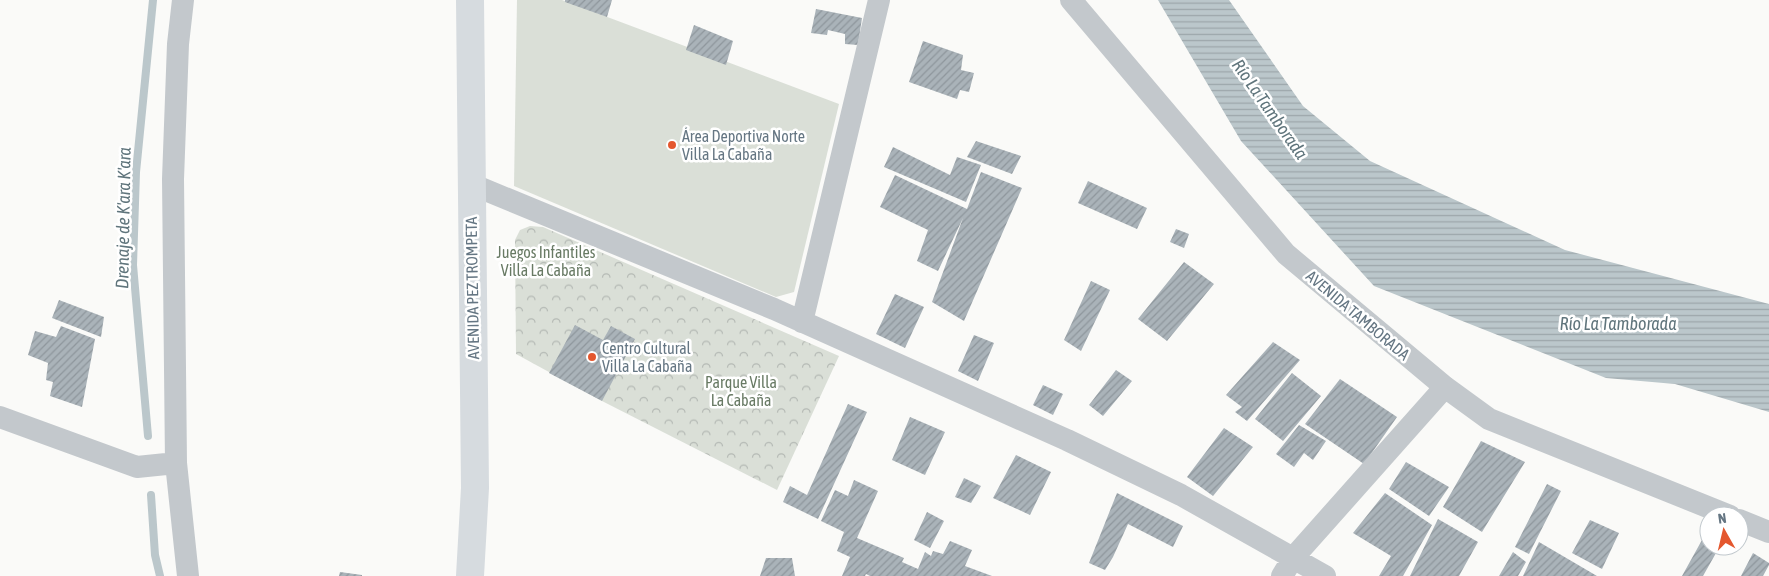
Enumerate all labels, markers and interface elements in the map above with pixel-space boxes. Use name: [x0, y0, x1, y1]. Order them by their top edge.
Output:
water label: Río La Tamborada: [1228, 55, 1313, 163]
place label: Área Deportiva Norte Villa La Cabaña: [682, 127, 805, 163]
marker: Área Deportiva Norte Villa La Cabaña: [666, 139, 678, 151]
water label: Drenaje de K'ara K'ara: [111, 146, 135, 289]
street label: AVENIDA PEZ TROMPETA: [462, 216, 482, 359]
park label: Juegos Infantiles Villa La Cabaña: [497, 243, 596, 279]
street label: AVENIDA TAMBORADA: [1303, 267, 1413, 364]
water label: Río La Tamborada: [1559, 313, 1677, 334]
place label: Centro Cultural Villa La Cabaña: [602, 339, 692, 375]
marker: Centro Cultural Villa La Cabaña: [586, 351, 598, 363]
park label: Parque Villa La Cabaña: [705, 373, 777, 409]
north arrow: [1699, 506, 1749, 556]
text: N: [1717, 510, 1727, 527]

